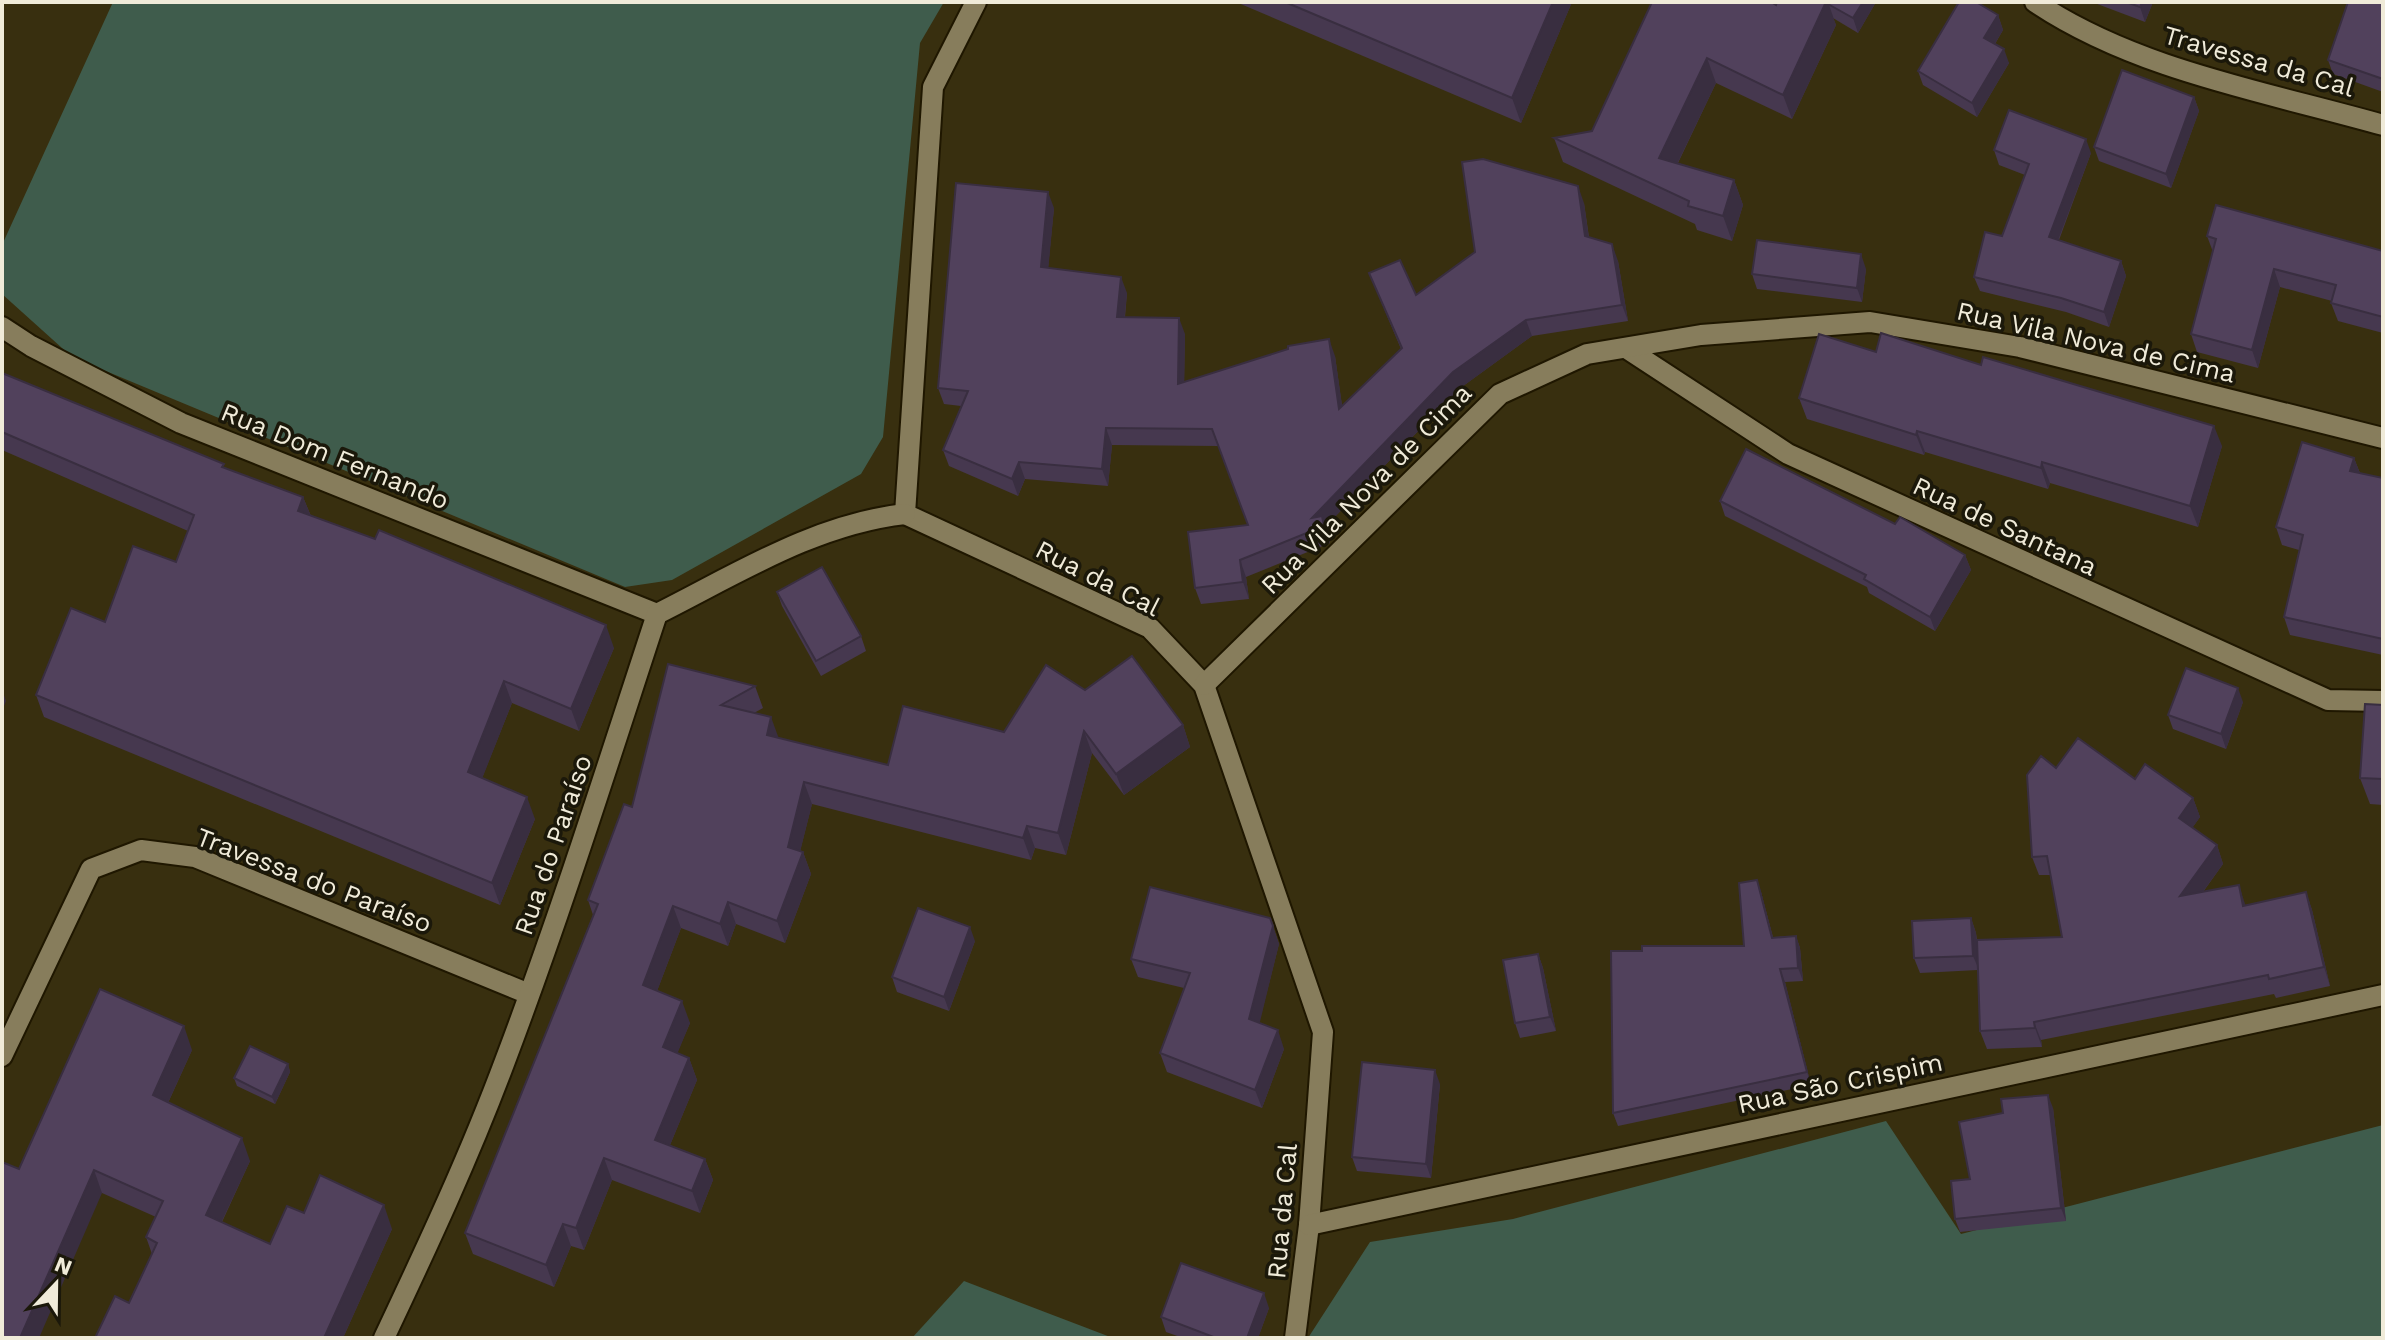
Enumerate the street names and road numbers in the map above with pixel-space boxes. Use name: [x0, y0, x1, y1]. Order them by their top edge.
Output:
street label: Travessa da Cal: [2160, 19, 2358, 103]
street label: Rua Vila Nova de Cima: [1954, 295, 2238, 389]
street label: Rua Vila Nova de Cima: [1255, 377, 1478, 600]
street label: Rua Dom Fernando: [217, 397, 453, 515]
street label: Rua de Santana: [1908, 470, 2102, 582]
street label: Rua da Cal: [1031, 534, 1165, 622]
street label: Rua do Paraíso: [508, 751, 598, 939]
street label: Travessa do Paraíso: [192, 821, 436, 939]
street label: Rua São Crispim: [1735, 1047, 1945, 1119]
street label: Rua da Cal: [1261, 1142, 1303, 1280]

